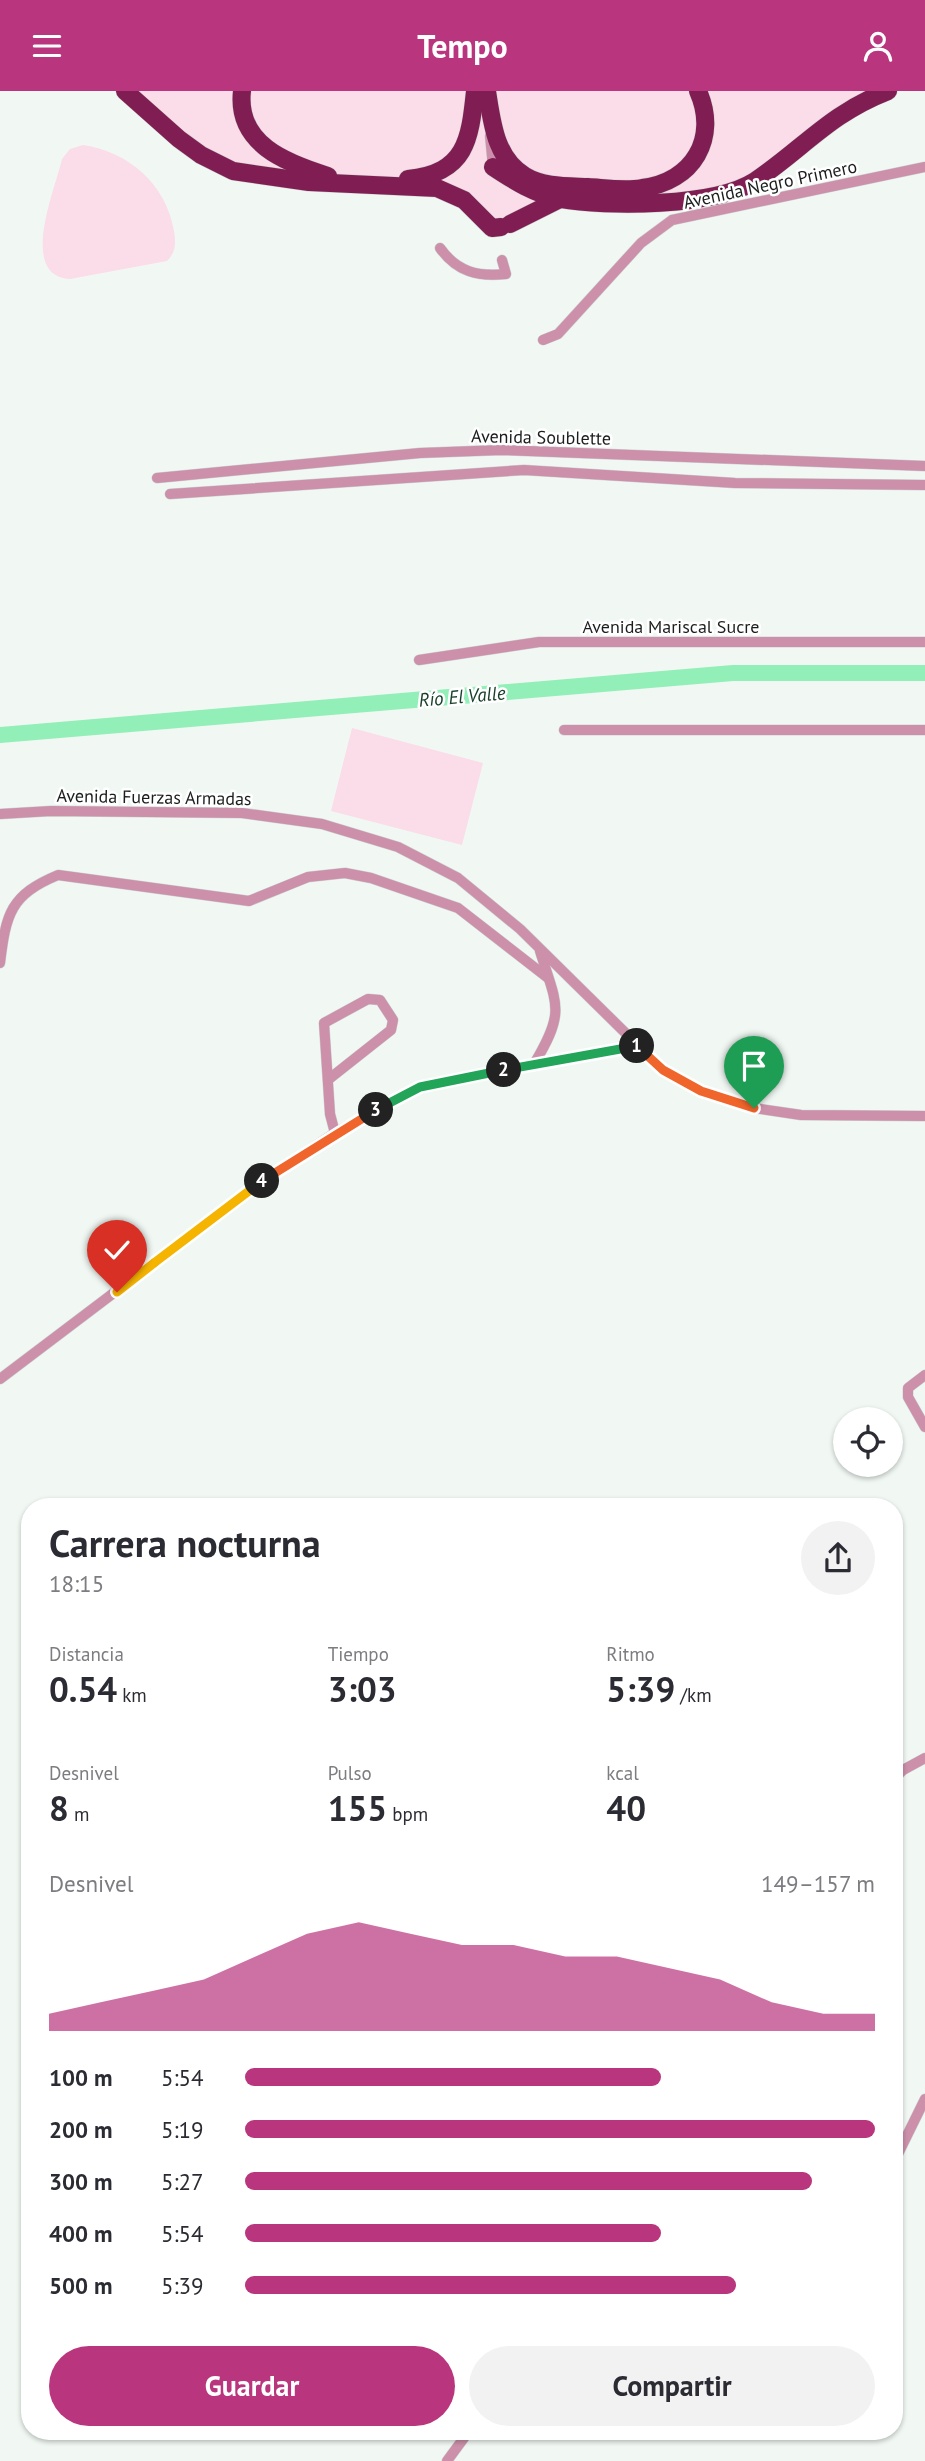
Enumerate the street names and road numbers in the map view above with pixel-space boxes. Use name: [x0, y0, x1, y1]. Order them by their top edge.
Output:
street label: Avenida Negro Primero: [681, 154, 859, 214]
street label: Avenida Soublette: [471, 424, 611, 450]
street label: Avenida Mariscal Sucre: [582, 615, 760, 638]
street label: Avenida Fuerzas Armadas: [56, 784, 252, 810]

